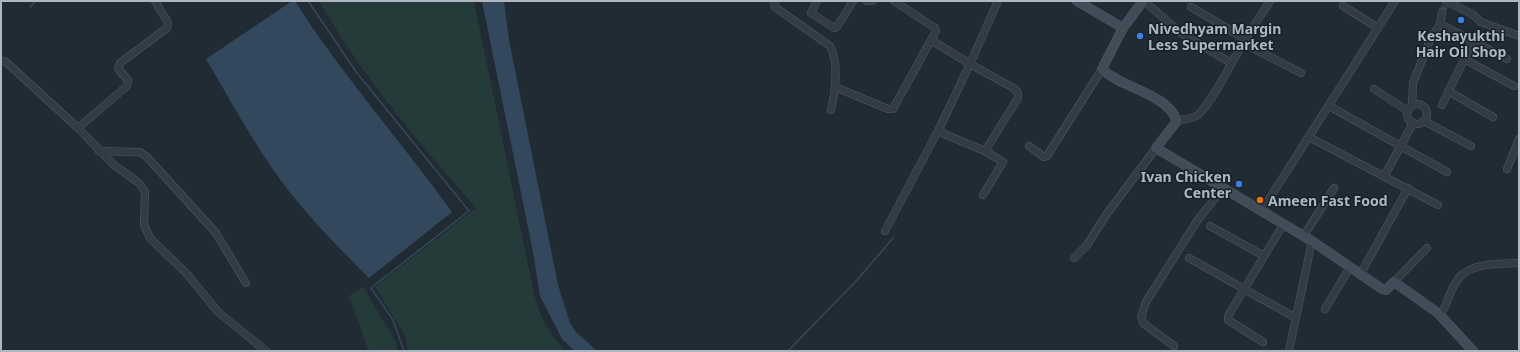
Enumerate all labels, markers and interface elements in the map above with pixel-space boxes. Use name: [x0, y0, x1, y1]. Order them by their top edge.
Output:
marker: Keshayukthi Hair Oil Shop: [1456, 15, 1466, 25]
place label: Nivedhyam Margin Less Supermarket: [1148, 19, 1281, 54]
place label: Keshayukthi Hair Oil Shop: [1416, 26, 1506, 61]
marker: Nivedhyam Margin Less Supermarket: [1135, 31, 1145, 41]
place label: Ivan Chicken Center: [1141, 167, 1232, 202]
marker: Ivan Chicken Center: [1234, 179, 1244, 189]
place label: Ameen Fast Food: [1268, 191, 1388, 210]
marker: Ameen Fast Food: [1255, 195, 1265, 205]

